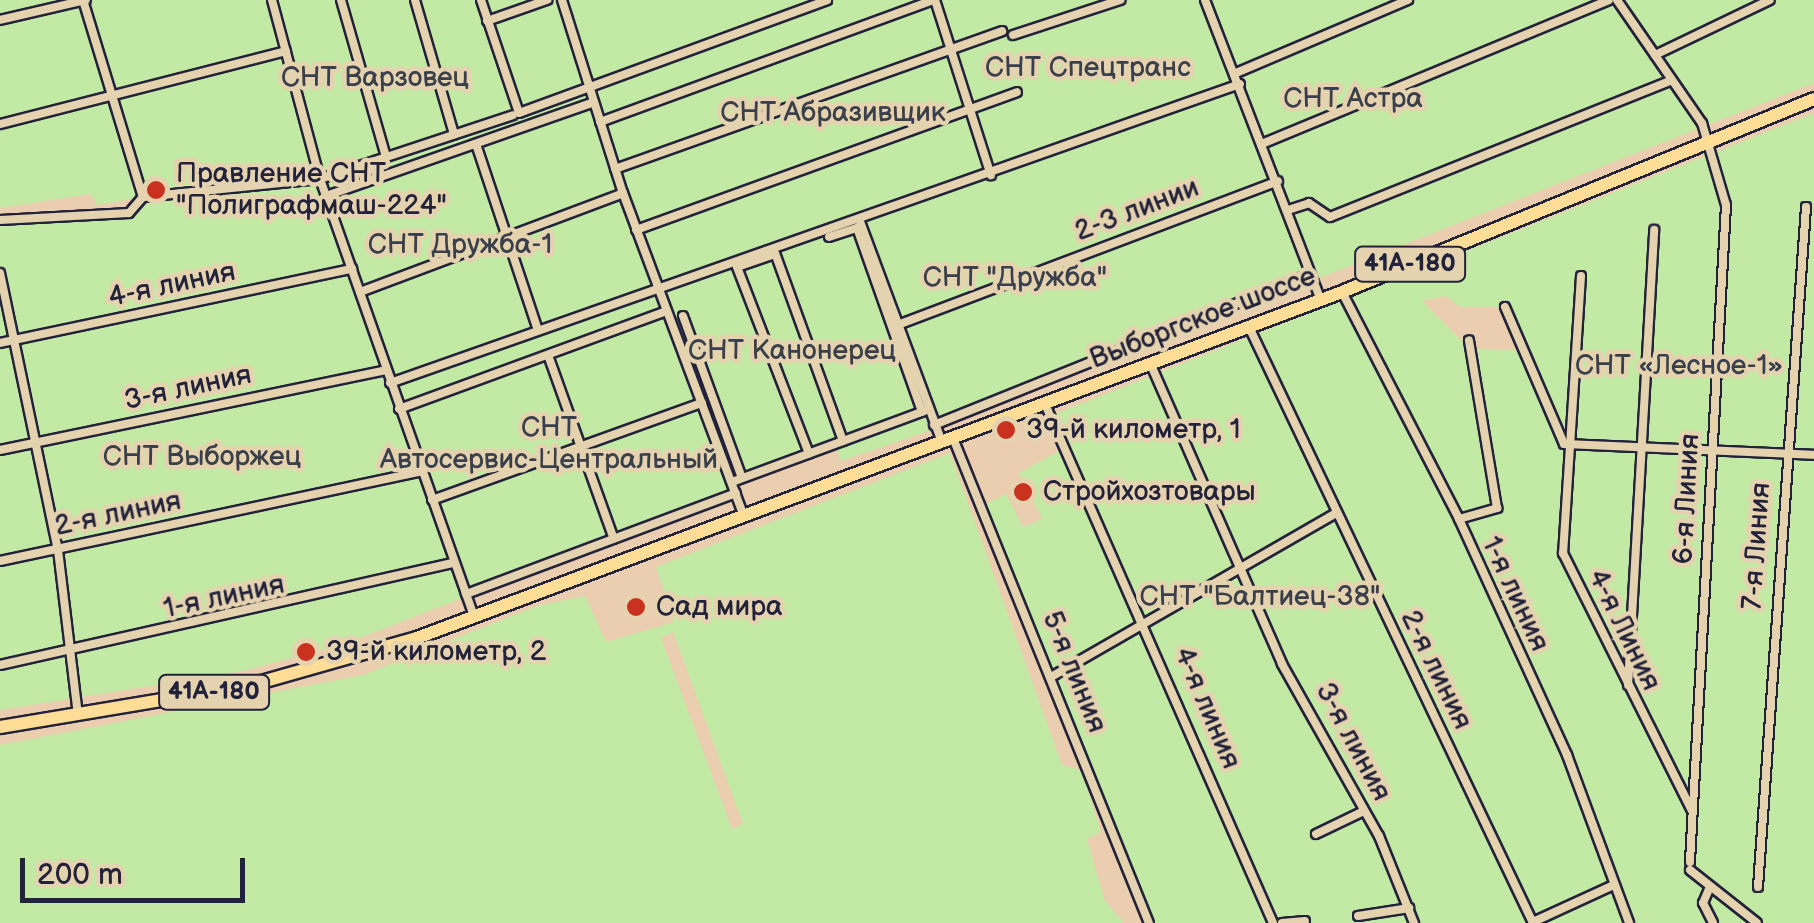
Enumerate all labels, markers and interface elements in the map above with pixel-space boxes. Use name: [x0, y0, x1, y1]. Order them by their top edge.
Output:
park label: СНТ Спецтранс: [985, 51, 1191, 85]
park label: СНТ Варзовец: [281, 61, 469, 95]
park label: СНТ Астра: [1283, 82, 1423, 116]
park label: СНТ Абразивщик: [720, 96, 946, 130]
place label: Правление СНТ "Полиграфмаш-224": [176, 157, 447, 223]
street label: 2-3 линии: [1070, 171, 1204, 249]
marker: Правление СНТ "Полиграфмаш-224": [145, 179, 167, 201]
park label: СНТ Дружба-1: [368, 228, 552, 262]
road number: 41А-180: [1352, 244, 1468, 284]
street label: 4-я линия: [105, 255, 239, 315]
street label: Выборгское шоссе: [1085, 259, 1321, 377]
park label: СНТ "Дружба": [923, 261, 1107, 295]
park label: СНТ Канонерец: [688, 334, 896, 368]
park label: СНТ «Лесное-1»: [1575, 349, 1783, 383]
street label: 3-я линия: [121, 358, 255, 418]
park label: СНТ Автосервис-Центральный: [380, 411, 718, 477]
place label: 39-й километр, 1: [1026, 413, 1241, 447]
marker: 39-й километр, 1: [995, 419, 1017, 441]
street label: 6-я Линия: [1667, 433, 1707, 565]
park label: СНТ Выборжец: [103, 440, 301, 474]
place label: Стройхозтовары: [1043, 475, 1256, 509]
marker: Стройхозтовары: [1012, 481, 1034, 503]
street label: 7-я Линия: [1736, 481, 1778, 611]
street label: 2-я линия: [52, 484, 184, 544]
street label: 1-я линия: [1474, 531, 1556, 657]
street label: 4-я Линия: [1580, 564, 1668, 696]
street label: 1-я линия: [160, 568, 288, 626]
park label: СНТ "Балтиец-38": [1140, 580, 1380, 614]
place label: Сад мира: [656, 590, 783, 624]
marker: Сад мира: [625, 596, 647, 618]
street label: 2-я линия: [1393, 605, 1479, 735]
street label: 5-я линия: [1034, 606, 1114, 738]
place label: 39-й километр, 2: [326, 635, 546, 669]
marker: 39-й километр, 2: [295, 641, 317, 663]
street label: 4-я линия: [1166, 642, 1248, 774]
road number: 41А-180: [156, 672, 272, 712]
street label: 3-я линия: [1308, 677, 1398, 807]
scale bar: [25, 838, 250, 900]
text: 200 m: [37, 857, 123, 893]

